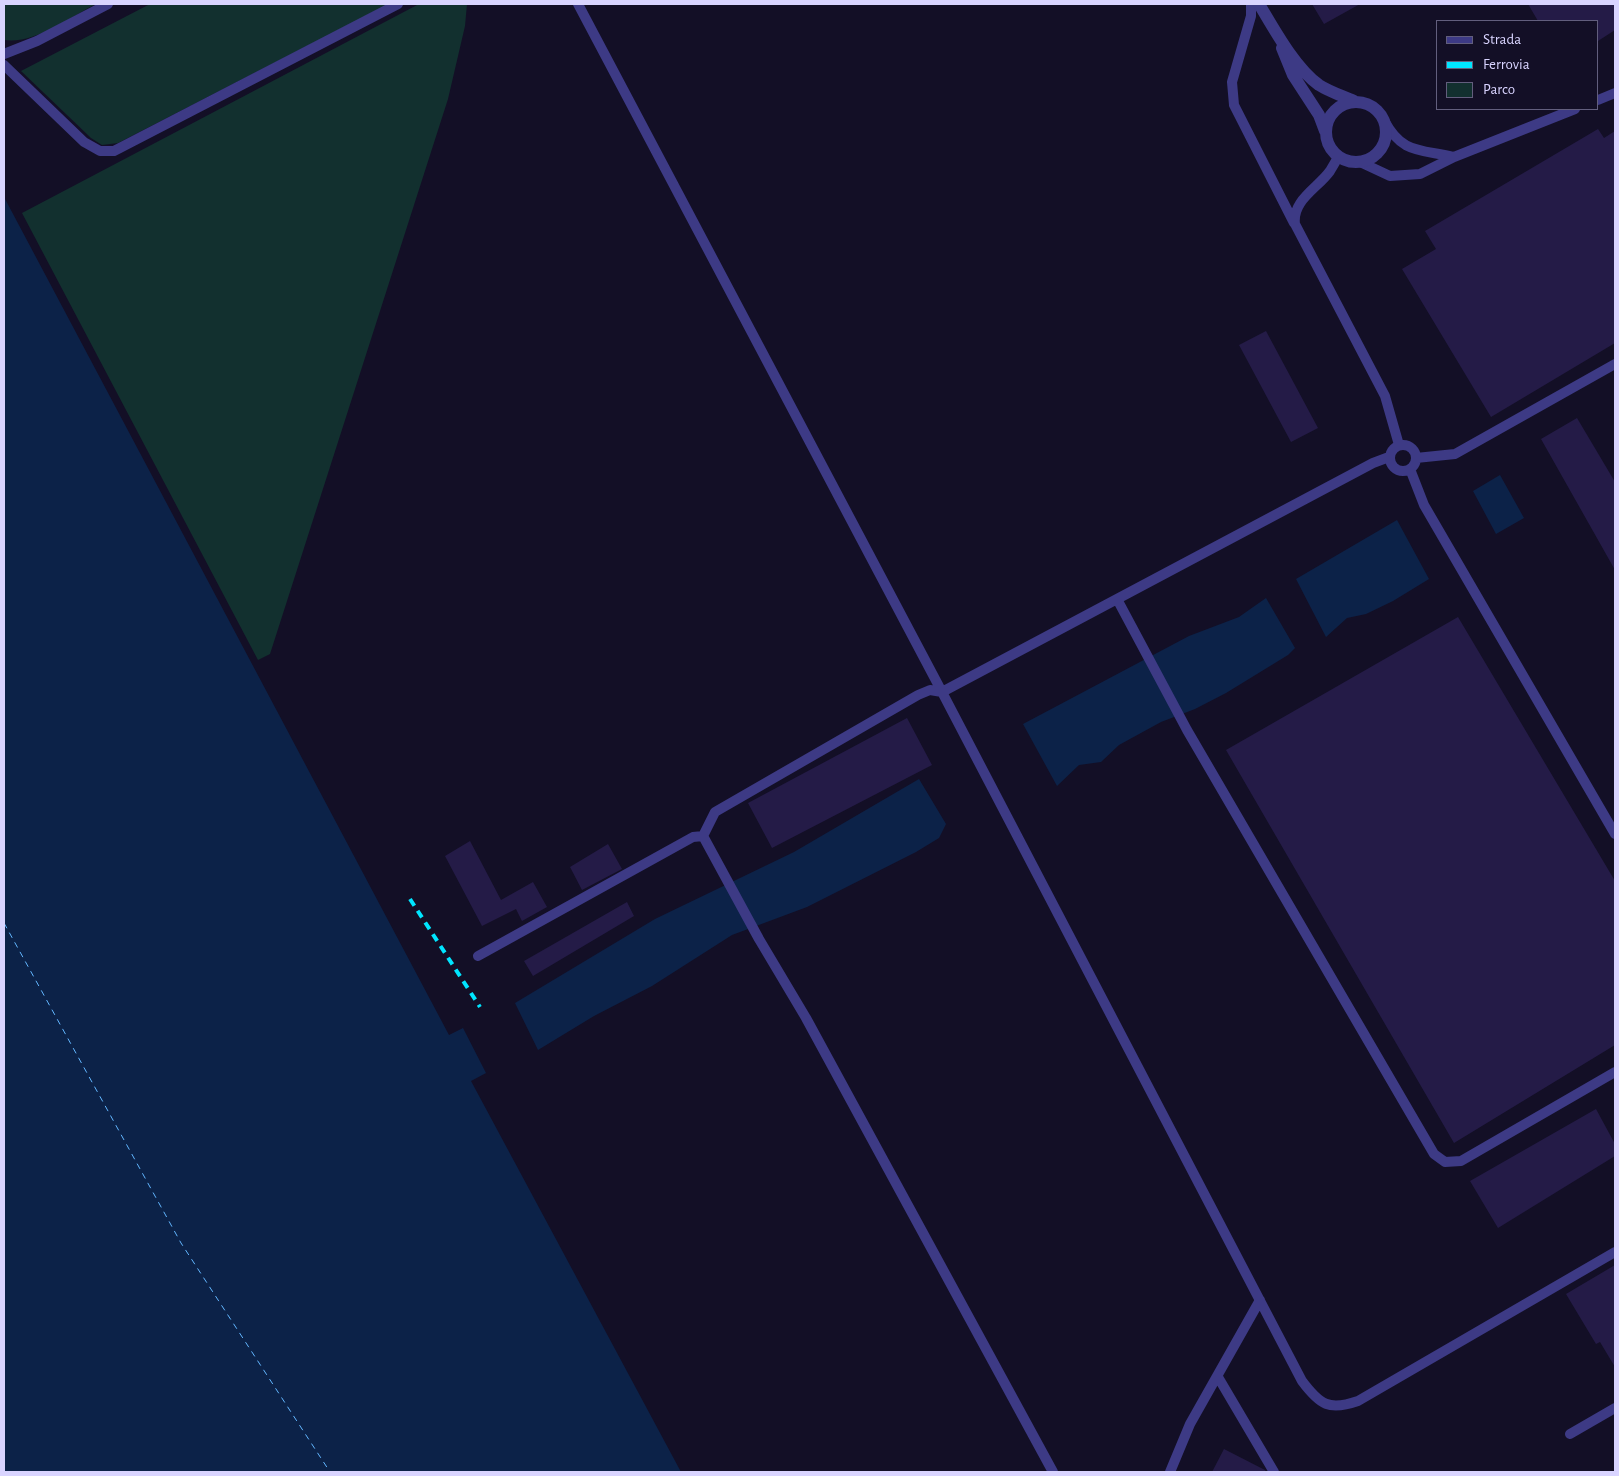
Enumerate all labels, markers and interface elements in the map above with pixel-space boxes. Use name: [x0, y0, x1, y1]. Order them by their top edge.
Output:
legend: [1436, 20, 1599, 110]
text: Strada: [1483, 32, 1521, 47]
text: Ferrovia: [1483, 57, 1530, 72]
text: Parco: [1483, 82, 1515, 97]

